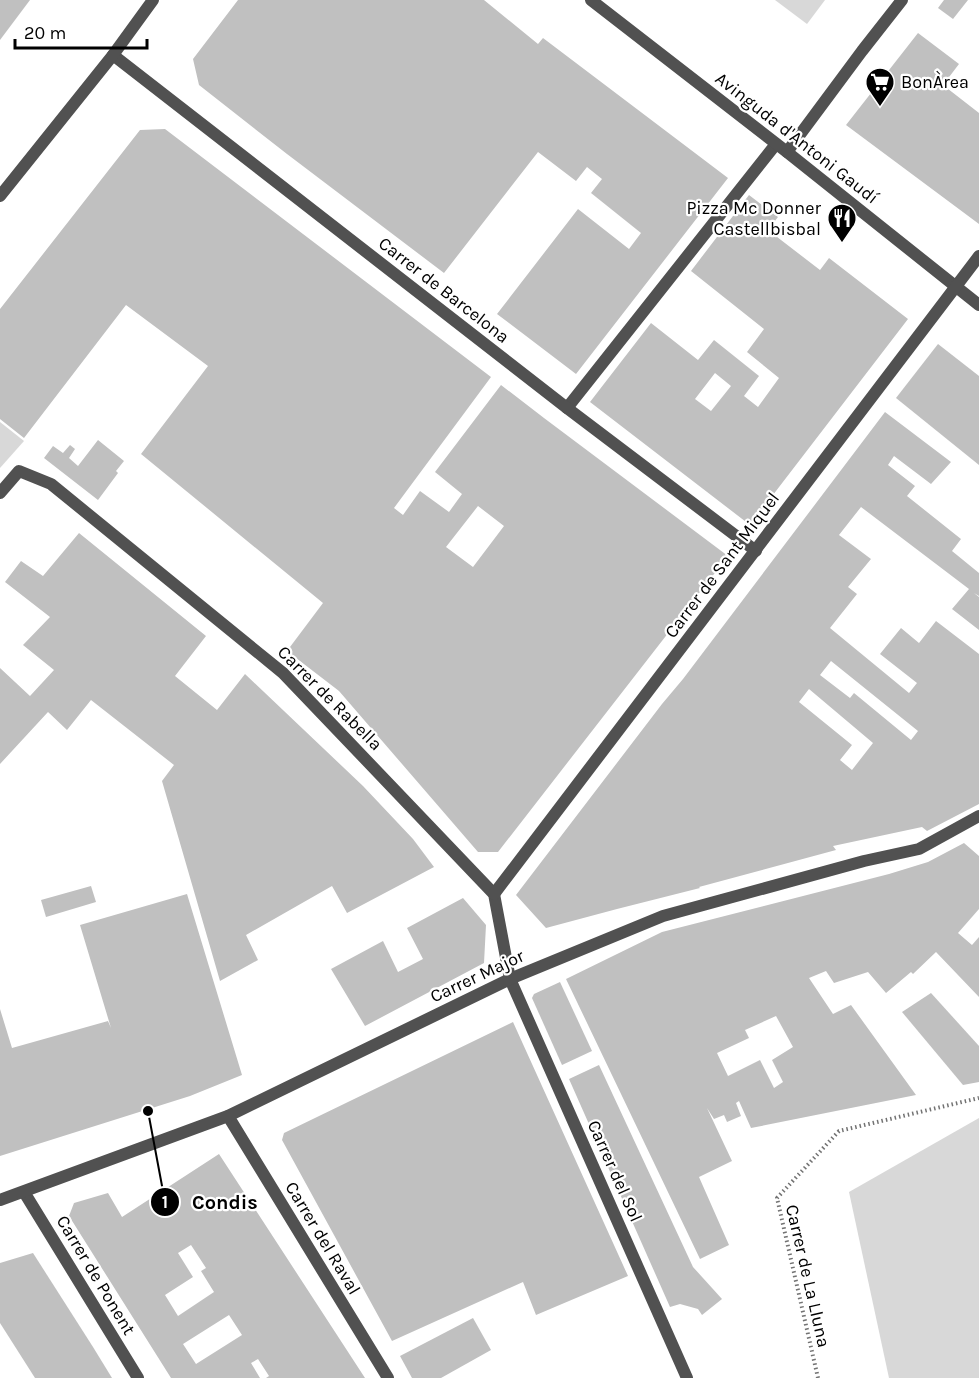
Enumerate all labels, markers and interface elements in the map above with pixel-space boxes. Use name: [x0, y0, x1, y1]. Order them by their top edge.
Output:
scale bar: [15, 12, 147, 50]
text: 20 m: [24, 22, 66, 44]
supermarket icon: BonÀrea: [864, 66, 896, 108]
street label: Avinguda d'Antoni Gaudí: [711, 67, 883, 209]
place label: BonÀrea: [901, 70, 969, 93]
place label: Pizza Mc Donner Castellbisbal: [686, 197, 821, 240]
restaurant icon: Pizza Mc Donner Castellbisbal: [826, 202, 858, 244]
street label: Carrer de Barcelona: [374, 232, 514, 348]
street label: Carrer de Sant Miquel: [660, 488, 784, 642]
street label: Carrer de Rabella: [273, 641, 387, 755]
street label: Carrer Major: [427, 944, 528, 1007]
street label: Carrer del Sol: [583, 1117, 647, 1225]
street label: Carrer del Raval: [281, 1177, 365, 1299]
callout: Condis: [150, 1183, 270, 1221]
text: 1: [162, 1191, 168, 1213]
text: Condis: [192, 1191, 258, 1214]
street label: Carrer de La Lluna: [781, 1202, 835, 1350]
street label: Carrer de Ponent: [52, 1211, 140, 1339]

